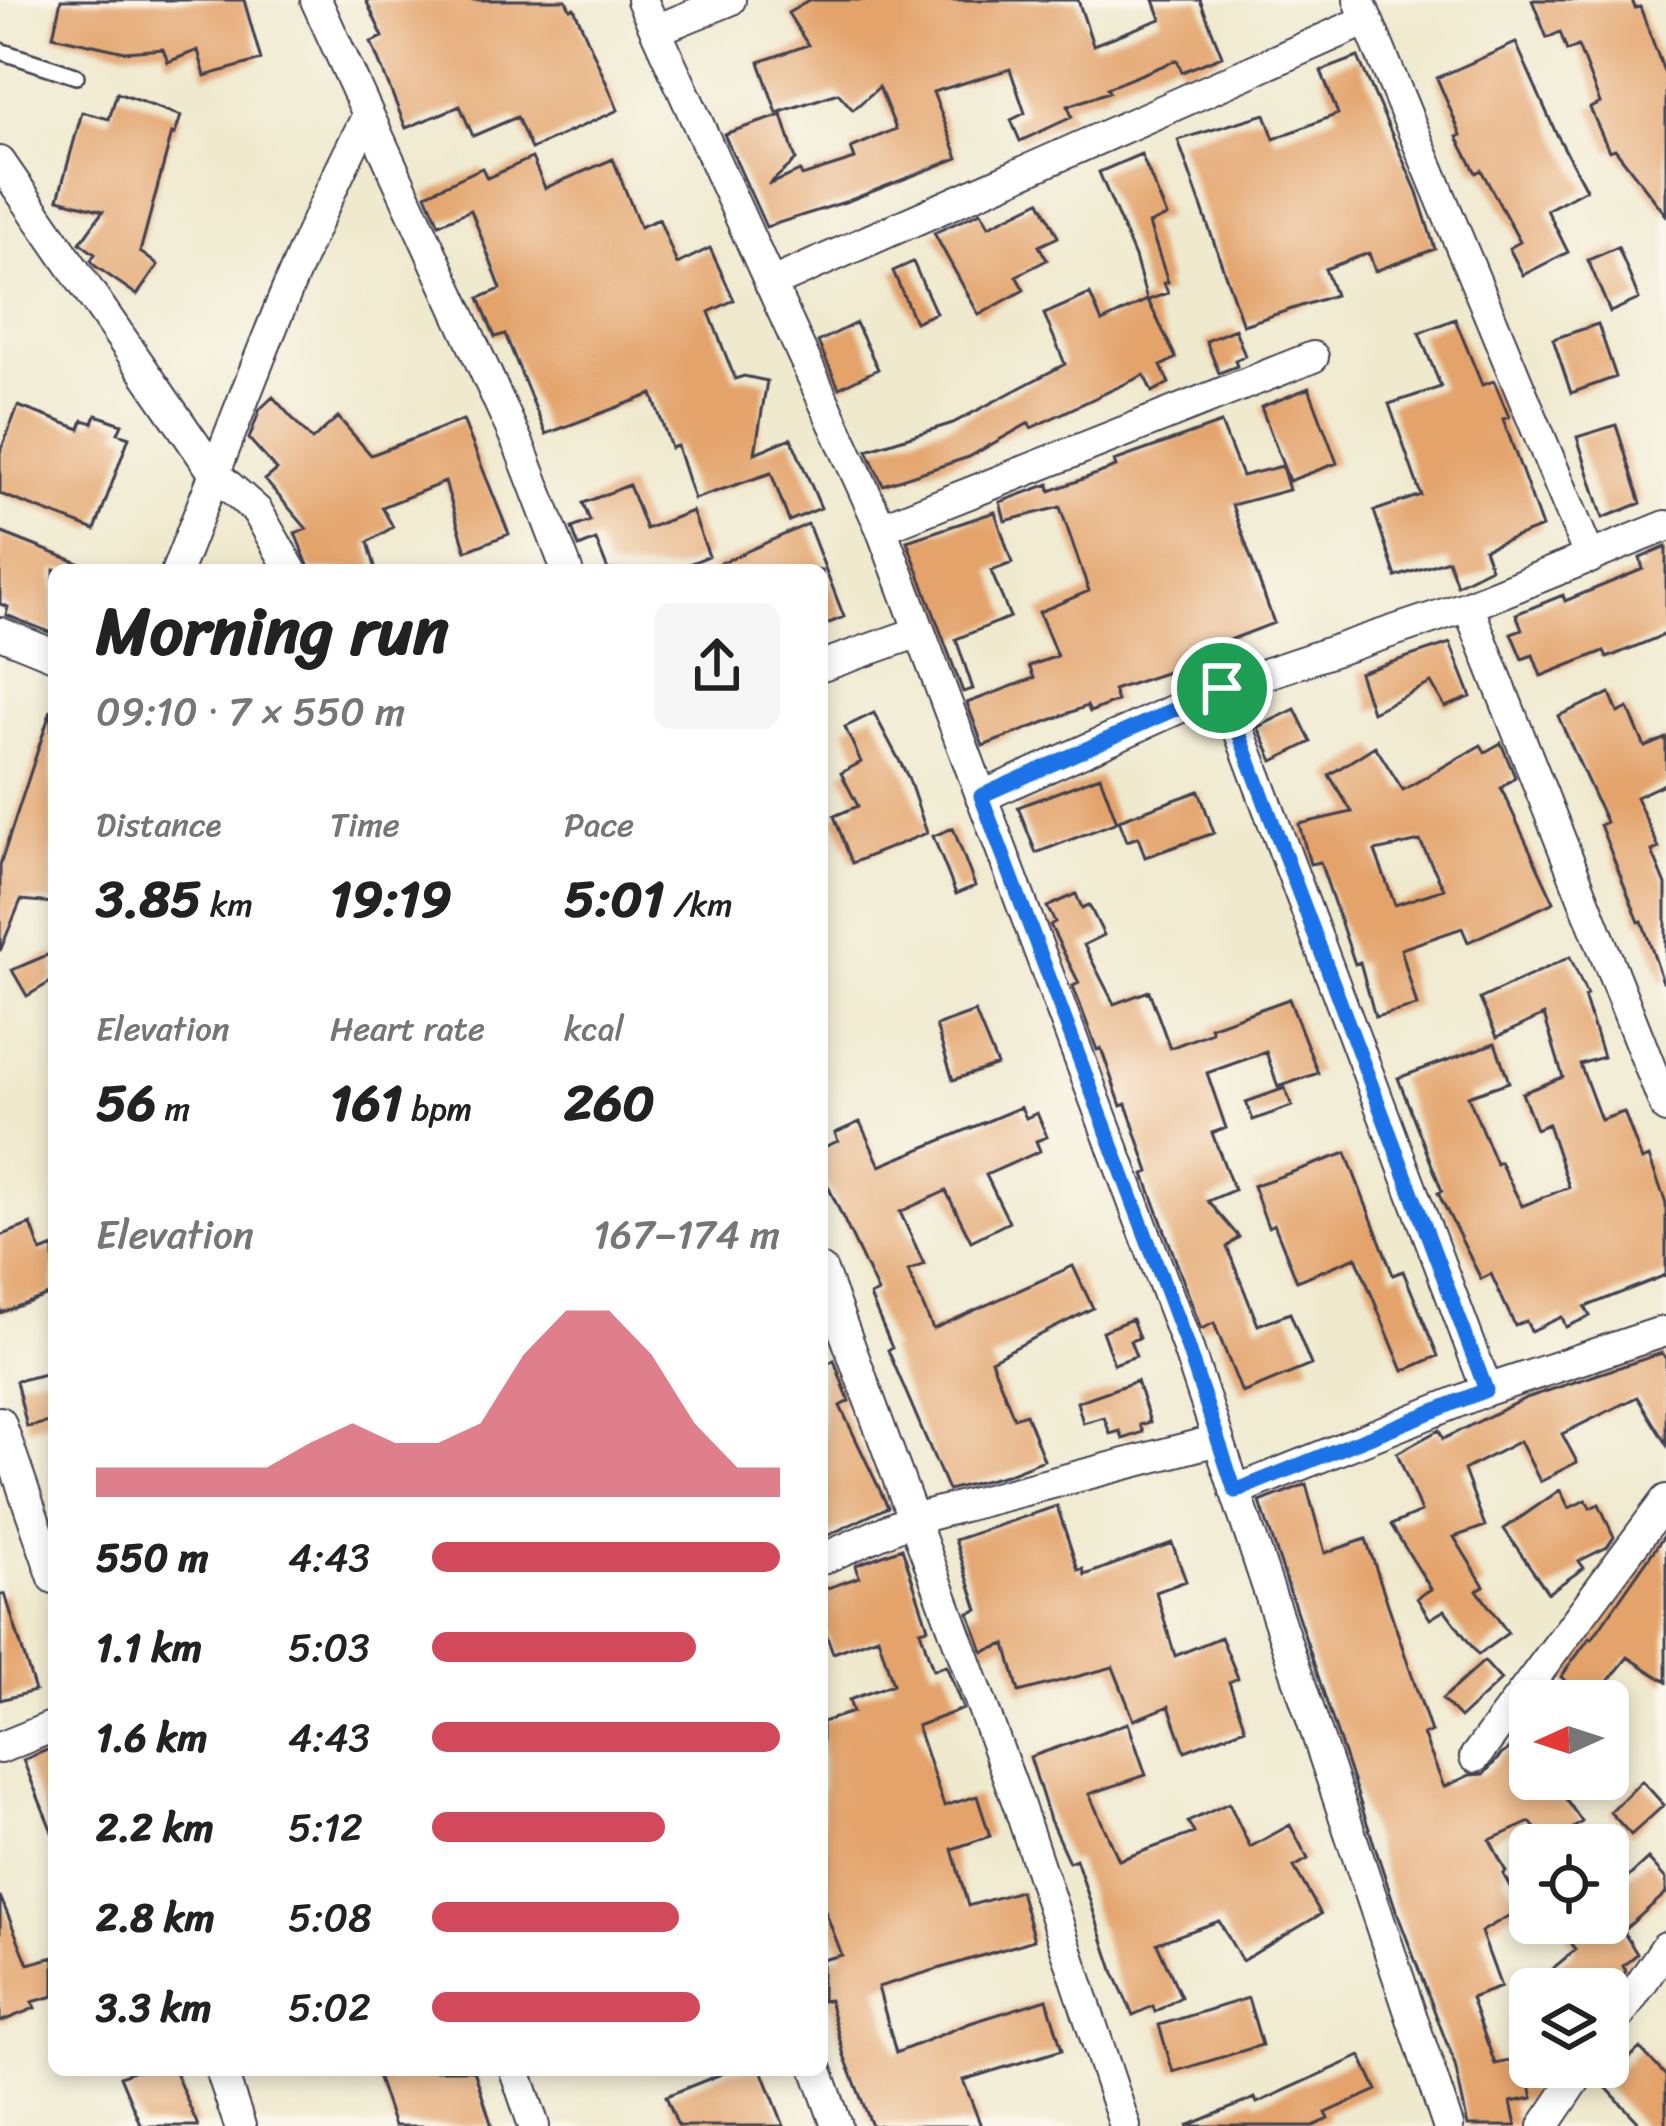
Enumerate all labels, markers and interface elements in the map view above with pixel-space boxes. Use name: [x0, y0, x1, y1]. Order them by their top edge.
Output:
text: Morning run: [96, 573, 449, 690]
button: share: [654, 603, 780, 729]
pin: [1171, 637, 1273, 739]
icon: arrive: [1189, 655, 1255, 721]
text: 09:10 · 7 × 550 m: [96, 677, 405, 746]
text: Distance: [96, 796, 221, 854]
text: Time: [330, 796, 400, 854]
text: Pace: [564, 796, 634, 854]
text: 3.85: [96, 854, 201, 944]
text: 19:19: [330, 854, 452, 944]
text: 5:01: [564, 854, 665, 944]
text: km: [201, 876, 253, 934]
text: /km: [665, 876, 733, 934]
text: Elevation: [96, 1000, 230, 1058]
text: Heart rate: [330, 1000, 485, 1058]
text: kcal: [564, 1000, 624, 1058]
text: 56: [96, 1058, 156, 1148]
text: 161: [330, 1058, 403, 1148]
text: 260: [564, 1058, 655, 1148]
text: m: [156, 1080, 190, 1138]
text: bpm: [403, 1080, 472, 1138]
text: Elevation: [96, 1200, 254, 1269]
text: 167–174 m: [593, 1200, 780, 1269]
text: 550 m: [96, 1523, 208, 1592]
text: 4:43: [288, 1523, 370, 1592]
text: 1.1 km: [96, 1613, 202, 1682]
text: 5:03: [288, 1613, 370, 1682]
north arrow: [1509, 1680, 1629, 1800]
map controls: [1509, 1680, 1629, 2088]
text: 1.6 km: [96, 1703, 207, 1772]
text: 4:43: [288, 1703, 370, 1772]
text: 2.2 km: [96, 1793, 214, 1862]
text: 5:12: [288, 1793, 363, 1862]
button: locate: [1509, 1824, 1629, 1944]
text: 2.8 km: [96, 1883, 215, 1952]
text: 5:08: [288, 1883, 372, 1952]
button: layers: [1509, 1968, 1629, 2088]
text: 3.3 km: [96, 1973, 211, 2042]
text: 5:02: [288, 1973, 371, 2042]

